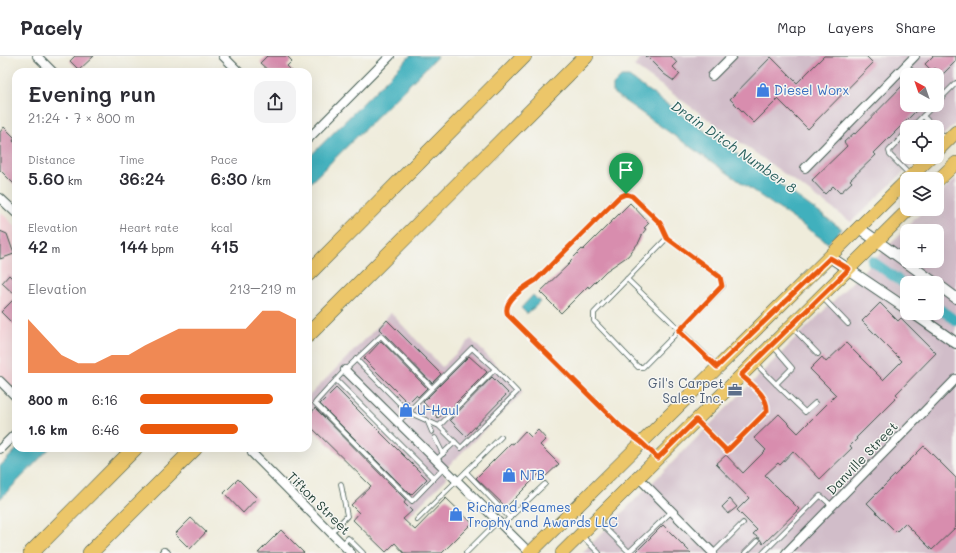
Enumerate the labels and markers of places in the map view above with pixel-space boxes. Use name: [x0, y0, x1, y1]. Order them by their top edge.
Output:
place label: Diesel Worx: [774, 81, 849, 98]
shop icon: Diesel Worx: [755, 82, 771, 98]
pin: [609, 153, 643, 194]
place label: Gil's Carpet Sales Inc.: [648, 374, 724, 406]
office icon: Gil's Carpet Sales Inc.: [727, 382, 743, 398]
place label: U-Haul: [417, 401, 459, 418]
shop icon: U-Haul: [398, 402, 414, 418]
place label: NTB: [520, 466, 545, 483]
shop icon: NTB: [501, 467, 517, 483]
place label: Richard Reames Trophy and Awards LLC: [467, 498, 618, 530]
shop icon: Richard Reames Trophy and Awards LLC: [448, 506, 464, 522]

